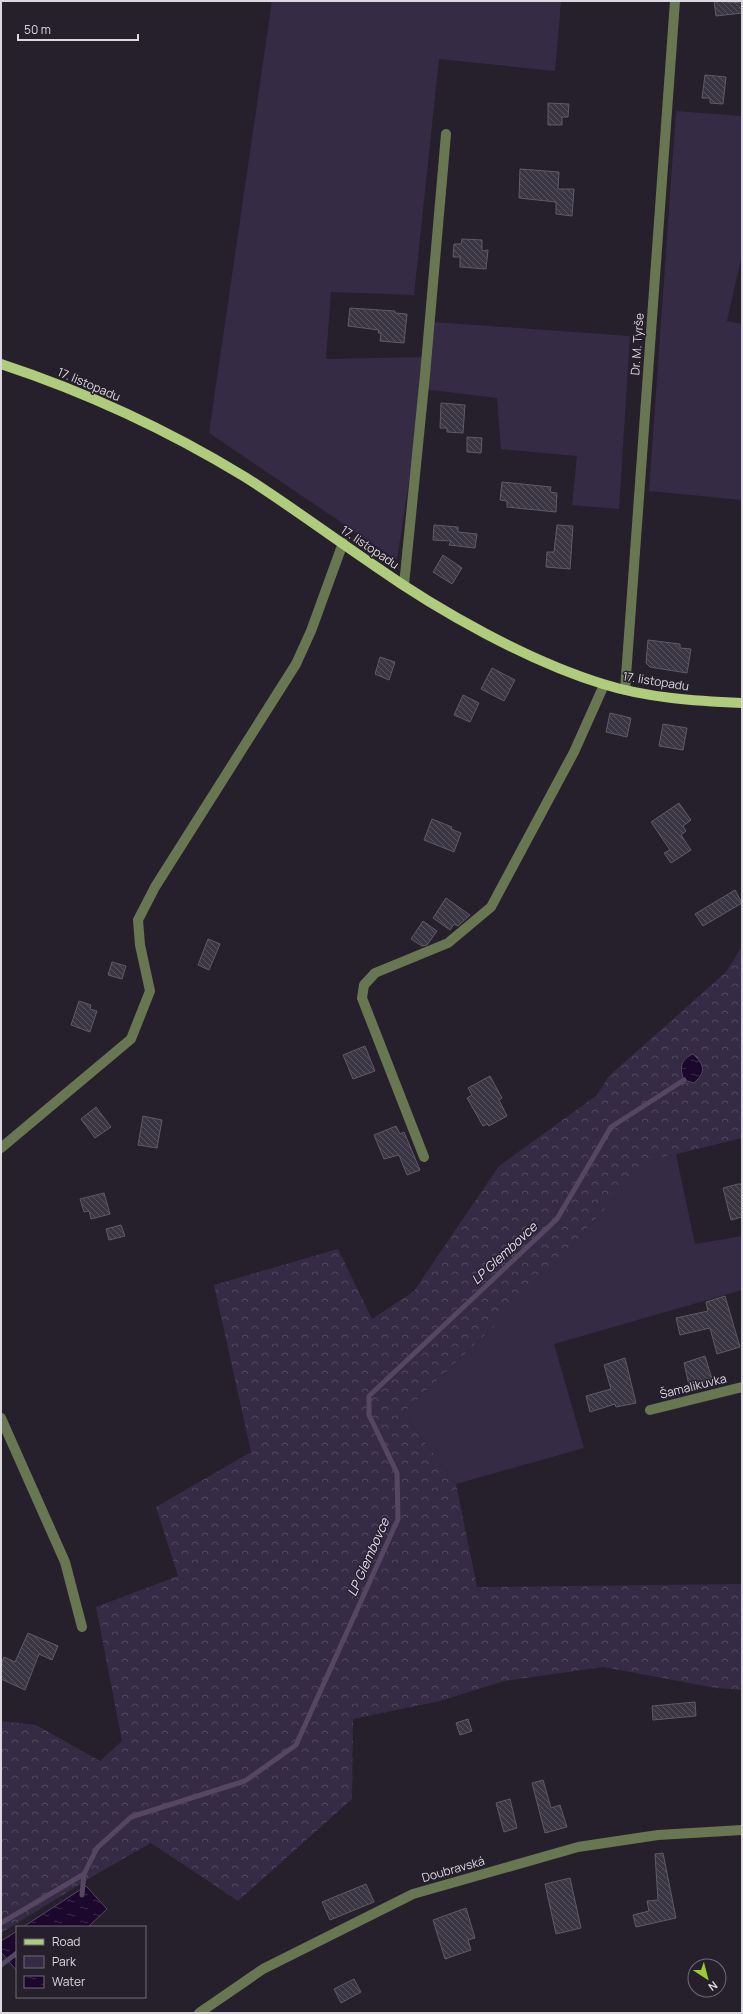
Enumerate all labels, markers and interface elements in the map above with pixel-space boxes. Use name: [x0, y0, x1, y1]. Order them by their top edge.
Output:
scale bar: [18, 16, 138, 42]
text: 50 m: [24, 21, 51, 38]
street label: Dr. M. Tyrše: [626, 312, 648, 376]
street label: 17. listopadu: [55, 363, 123, 405]
street label: 17. listopadu: [338, 521, 402, 573]
street label: 17. listopadu: [622, 667, 690, 695]
water label: LP Glembovce: [467, 1217, 542, 1288]
street label: Šamalikuvka: [658, 1369, 728, 1403]
water label: LP Glembovce: [343, 1514, 394, 1599]
street label: Doubravská: [420, 1852, 486, 1886]
legend: [16, 1926, 146, 1998]
text: Road: [52, 1933, 80, 1950]
text: Park: [52, 1953, 77, 1970]
north arrow: [687, 1958, 727, 1998]
text: Water: [52, 1973, 86, 1990]
text: N: [705, 1978, 721, 1995]

